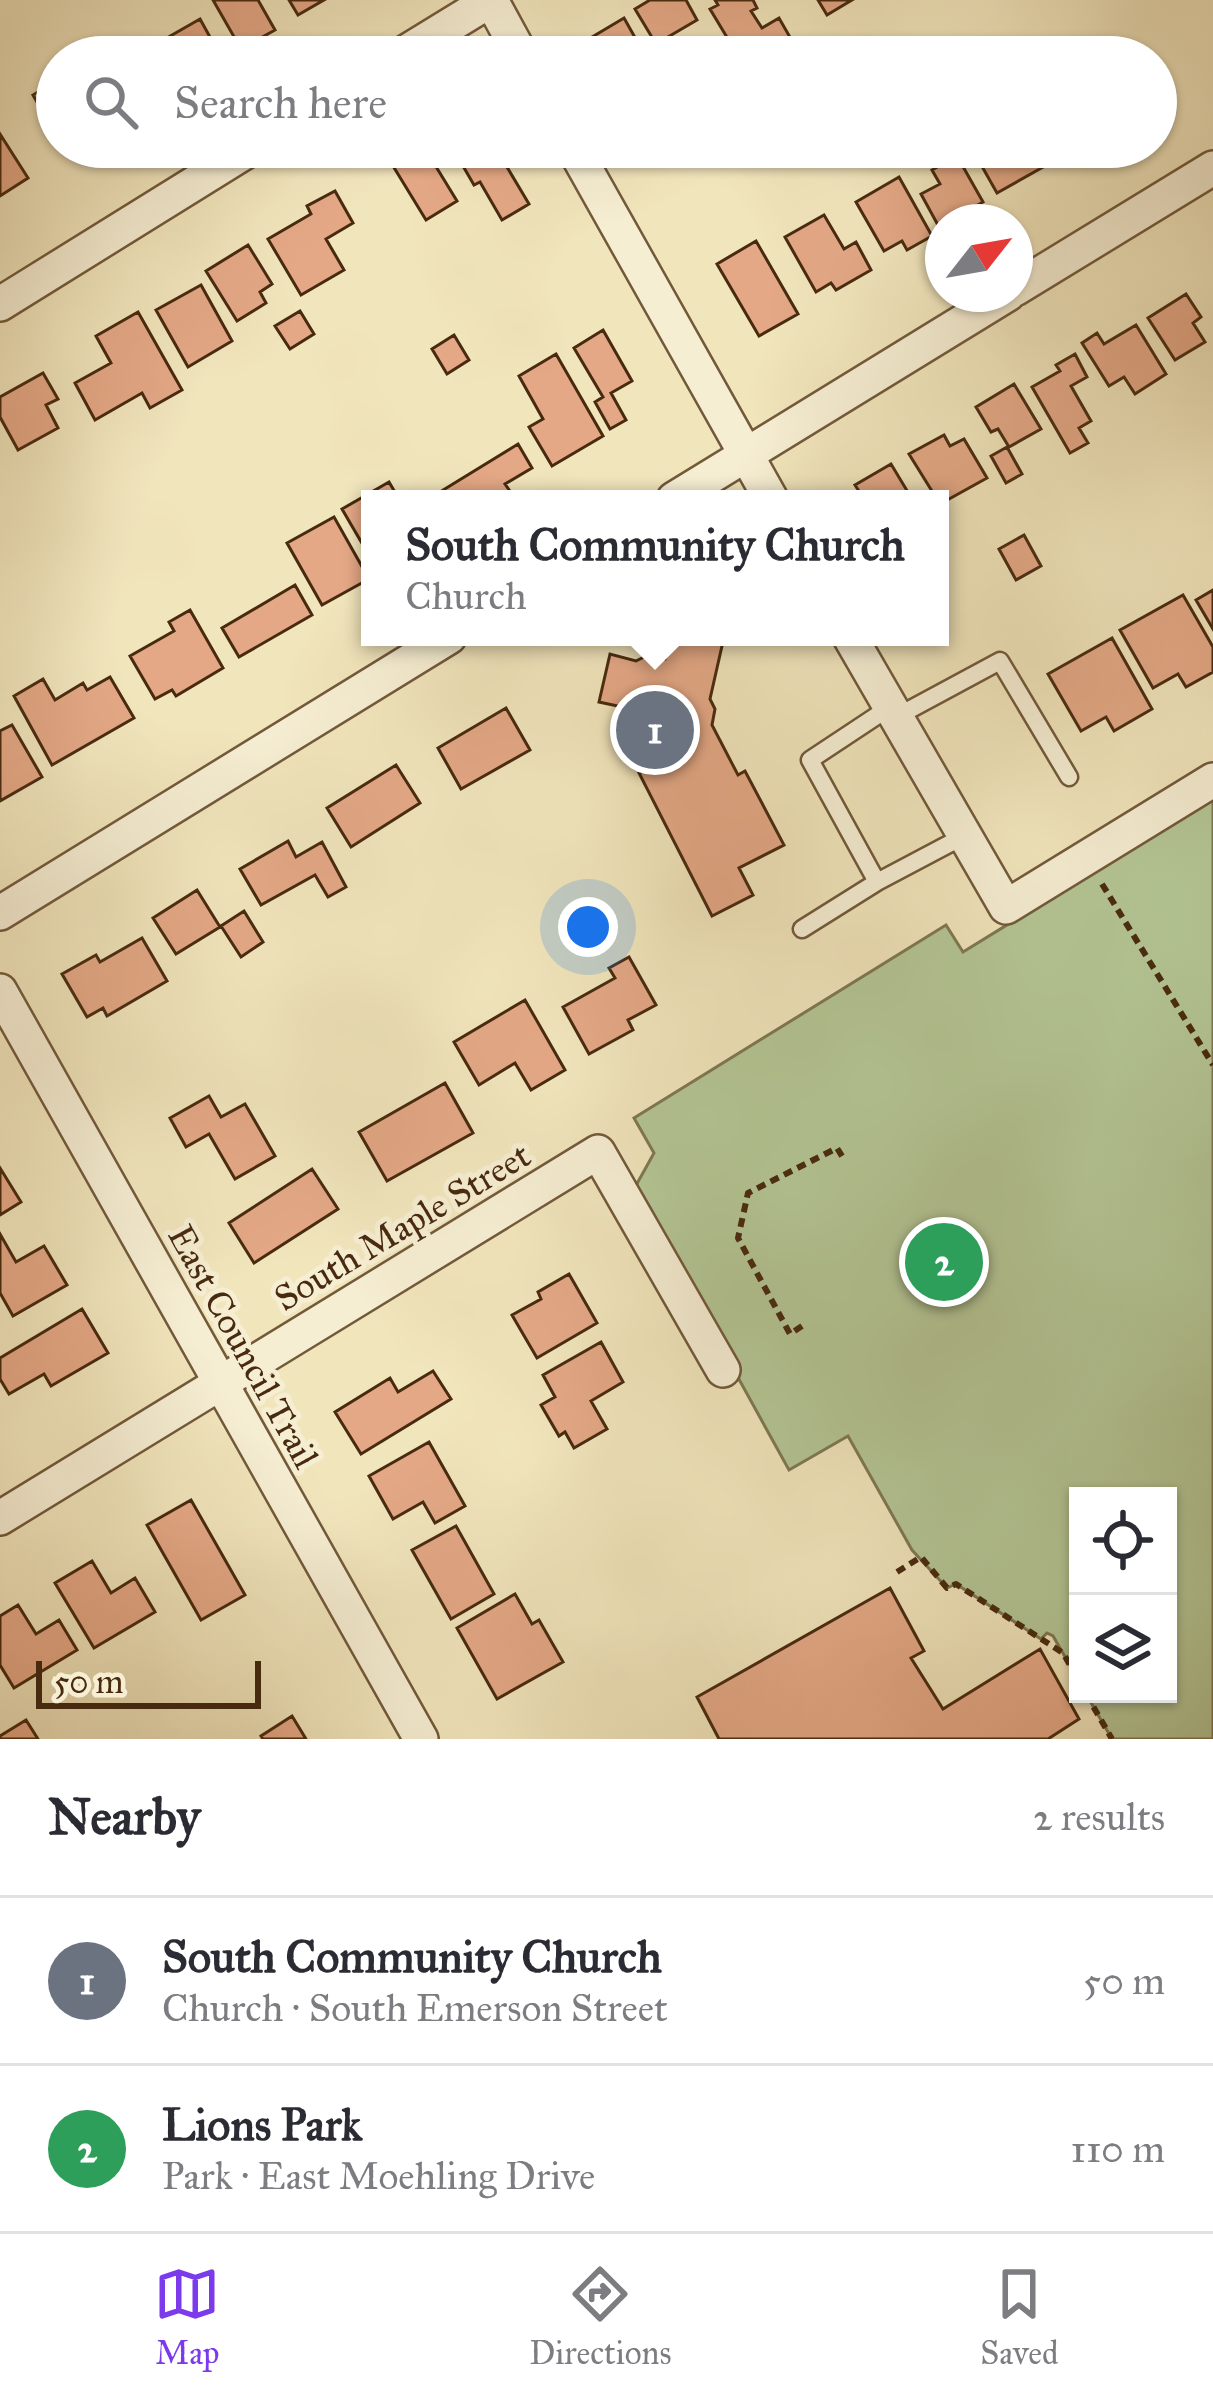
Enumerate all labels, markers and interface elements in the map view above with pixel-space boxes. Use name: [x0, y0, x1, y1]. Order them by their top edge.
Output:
search box: [36, 36, 1177, 168]
icon: search: [78, 69, 144, 135]
text: Search here: [174, 75, 387, 130]
north arrow: [925, 204, 1033, 312]
popup: [361, 490, 949, 646]
text: South Community Church: [405, 517, 905, 572]
text: Church: [405, 572, 527, 620]
pin: 1: [616, 685, 694, 775]
your location: [558, 897, 618, 957]
street label: South Maple Street: [267, 1133, 539, 1321]
street label: East Council Trail: [158, 1217, 328, 1476]
pin: 2: [905, 1217, 983, 1307]
map controls: [1069, 1487, 1177, 1703]
button: locate: [1069, 1487, 1177, 1595]
button: layers: [1069, 1595, 1177, 1703]
scale bar: [36, 1655, 261, 1708]
text: 50 m: [54, 1662, 123, 1702]
text: Nearby: [48, 1786, 200, 1848]
text: 2 results: [1033, 1793, 1165, 1841]
text: South Community Church: [162, 1929, 662, 1984]
text: 1: [79, 1957, 95, 2005]
text: 50 m: [1083, 1957, 1165, 2005]
text: Church · South Emerson Street: [162, 1984, 668, 2032]
text: Lions Park: [162, 2097, 362, 2152]
text: 2: [77, 2125, 97, 2173]
text: 110 m: [1070, 2125, 1165, 2173]
text: Park · East Moehling Drive: [162, 2152, 595, 2200]
tab: Map: [154, 2261, 220, 2373]
tab: Directions: [529, 2261, 671, 2373]
tab: Saved: [980, 2261, 1059, 2373]

